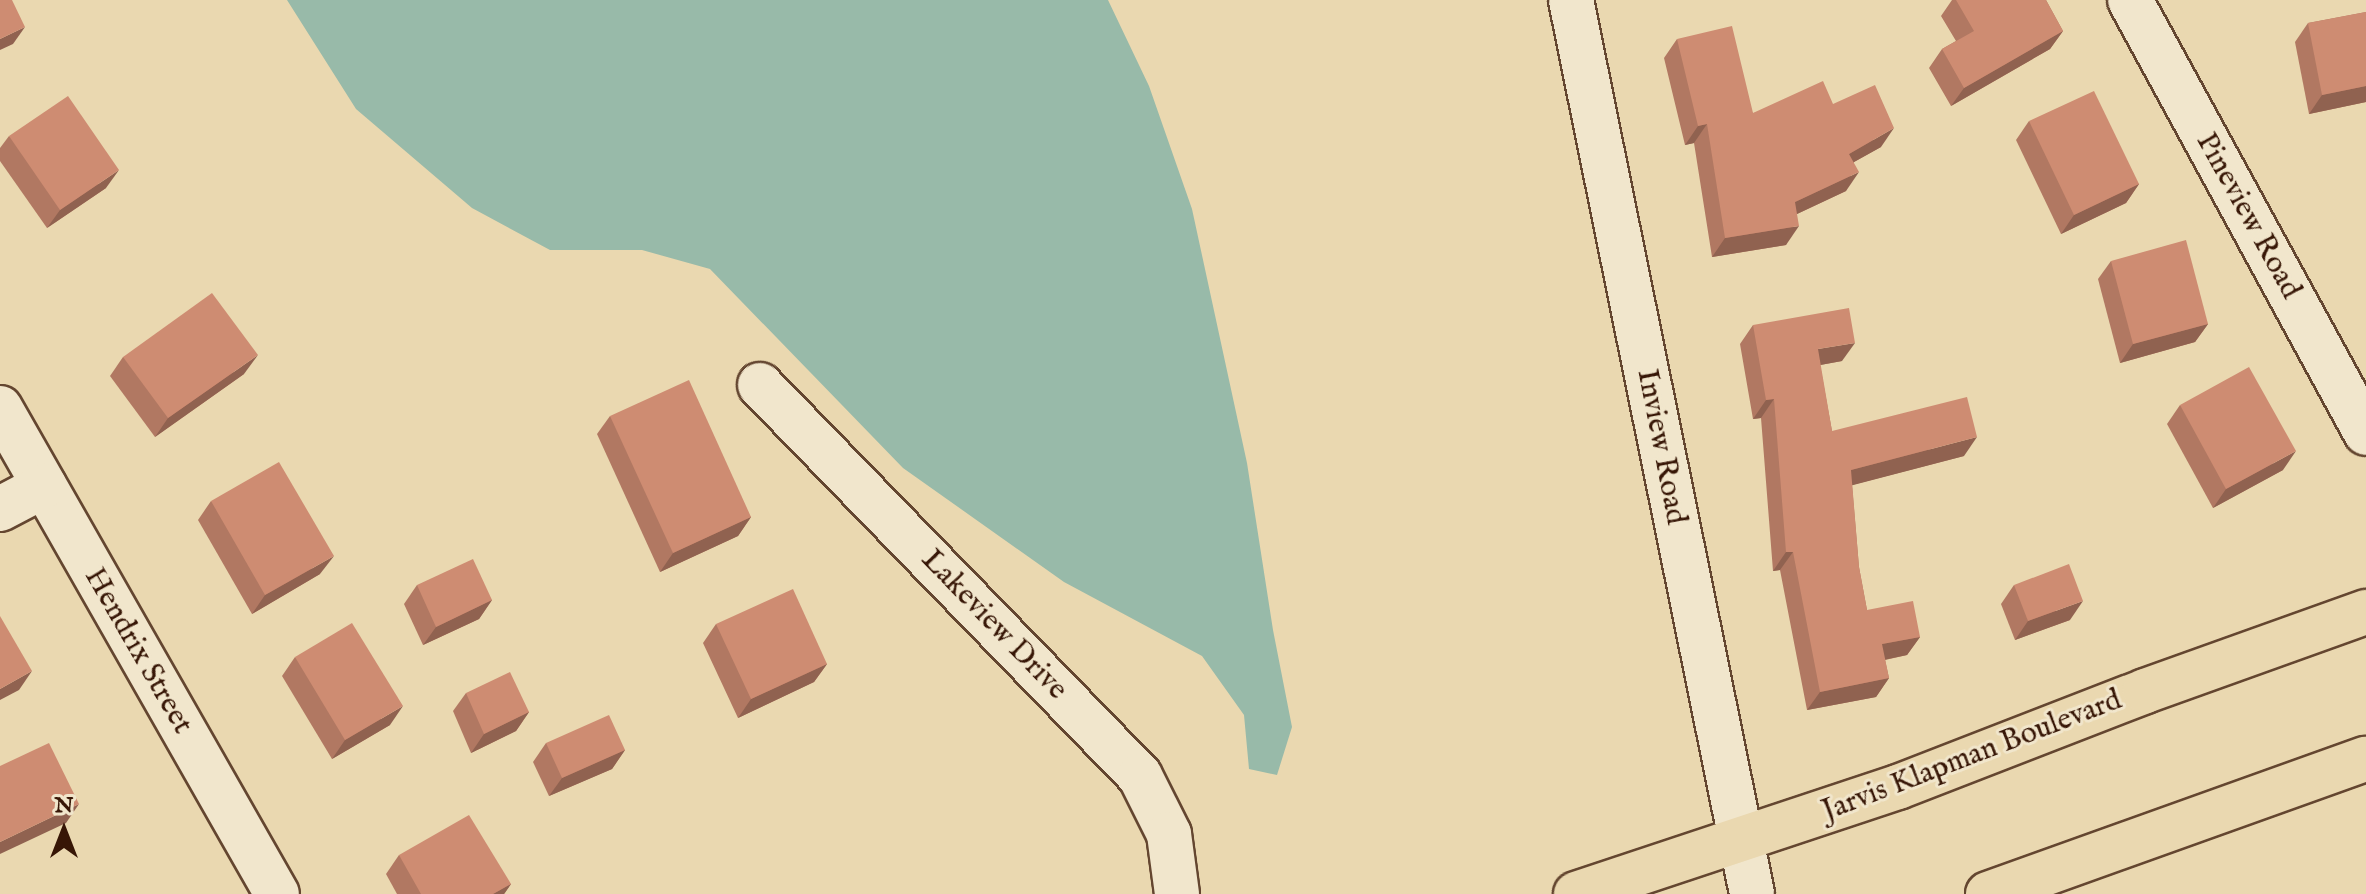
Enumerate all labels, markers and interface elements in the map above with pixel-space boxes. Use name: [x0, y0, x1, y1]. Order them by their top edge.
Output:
street label: Pineview Road: [2188, 127, 2308, 305]
street label: Inview Road: [1628, 366, 1694, 528]
street label: Lakeview Drive: [913, 542, 1075, 708]
street label: Hendrix Street: [76, 562, 200, 740]
street label: Jarvis Klapman Boulevard: [1817, 682, 2127, 830]
north arrow: [24, 790, 104, 870]
text: N: [54, 792, 74, 820]

